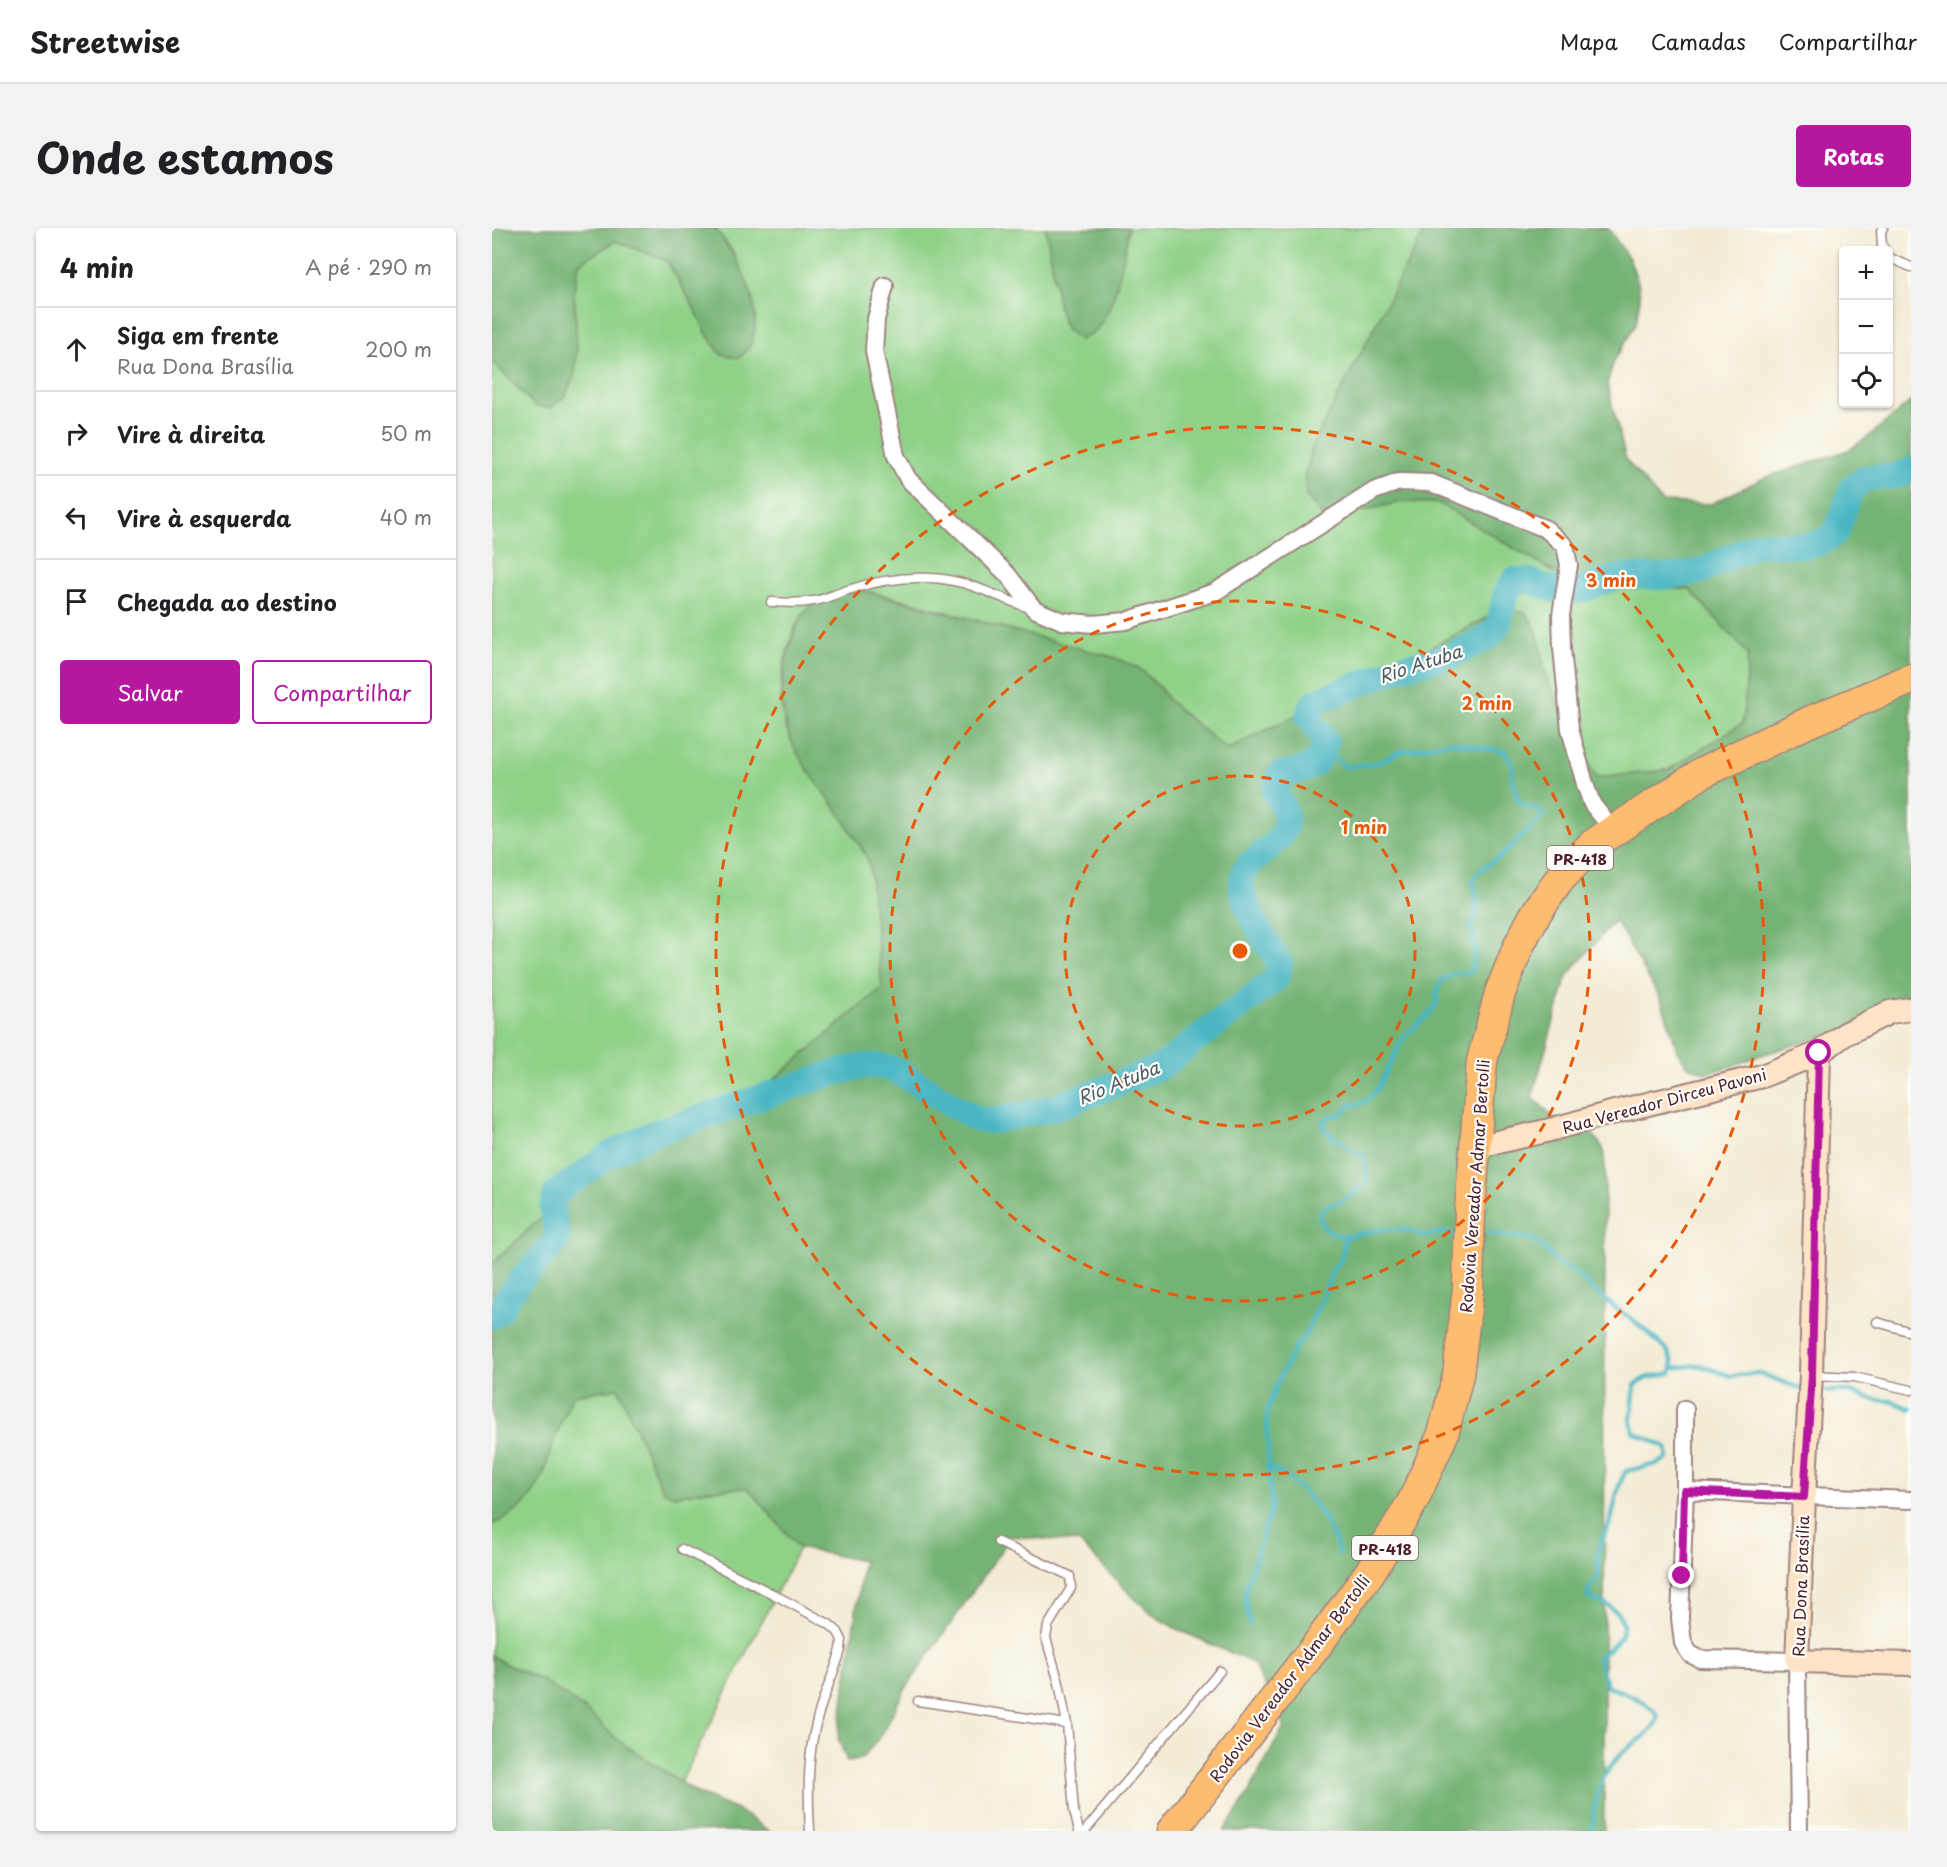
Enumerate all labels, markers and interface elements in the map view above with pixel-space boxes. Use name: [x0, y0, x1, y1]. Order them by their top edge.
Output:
text: Streetwise: [30, 20, 180, 63]
text: Mapa: [1560, 25, 1618, 57]
text: Camadas: [1651, 25, 1746, 57]
text: Compartilhar: [1779, 25, 1917, 57]
text: Onde estamos: [36, 125, 334, 188]
button: Rotas: [1796, 125, 1911, 187]
map controls: [1839, 246, 1893, 408]
button: +: [1839, 246, 1893, 300]
text: 4 min: [60, 248, 134, 287]
text: A pé · 290 m: [305, 252, 432, 282]
button: −: [1839, 300, 1893, 354]
text: Siga em frente: [117, 318, 279, 351]
icon: ahead: [60, 333, 93, 366]
text: 200 m: [365, 334, 432, 364]
text: Rua Dona Brasília: [117, 351, 294, 381]
button: locate: [1839, 354, 1893, 408]
icon: right: [60, 417, 93, 450]
text: Vire à direita: [117, 417, 265, 450]
text: 50 m: [380, 418, 432, 448]
icon: left: [60, 501, 93, 534]
text: Vire à esquerda: [117, 501, 291, 534]
text: 40 m: [380, 502, 432, 532]
text: 3 min: [1586, 566, 1636, 593]
icon: arrive: [60, 585, 93, 618]
text: Chegada ao destino: [117, 585, 337, 618]
water label: Rio Atuba: [1375, 637, 1466, 689]
button: Salvar: [60, 660, 240, 724]
button: Compartilhar: [252, 660, 432, 724]
text: 2 min: [1462, 689, 1512, 716]
text: 1 min: [1341, 813, 1387, 840]
road number: PR-418: [1547, 846, 1613, 870]
centre of rings: [1230, 941, 1250, 961]
route start: [1805, 1039, 1831, 1065]
water label: Rio Atuba: [1073, 1053, 1164, 1111]
street label: Rodovia Vereador Admar Bertolli: [1453, 1058, 1495, 1314]
street label: Rua Vereador Dirceu Pavoni: [1559, 1061, 1769, 1139]
street label: Rua Dona Brasília: [1786, 1515, 1814, 1657]
road number: PR-418: [1352, 1536, 1418, 1560]
route end: [1668, 1562, 1694, 1588]
street label: Rodovia Vereador Admar Bertolli: [1203, 1569, 1375, 1787]

